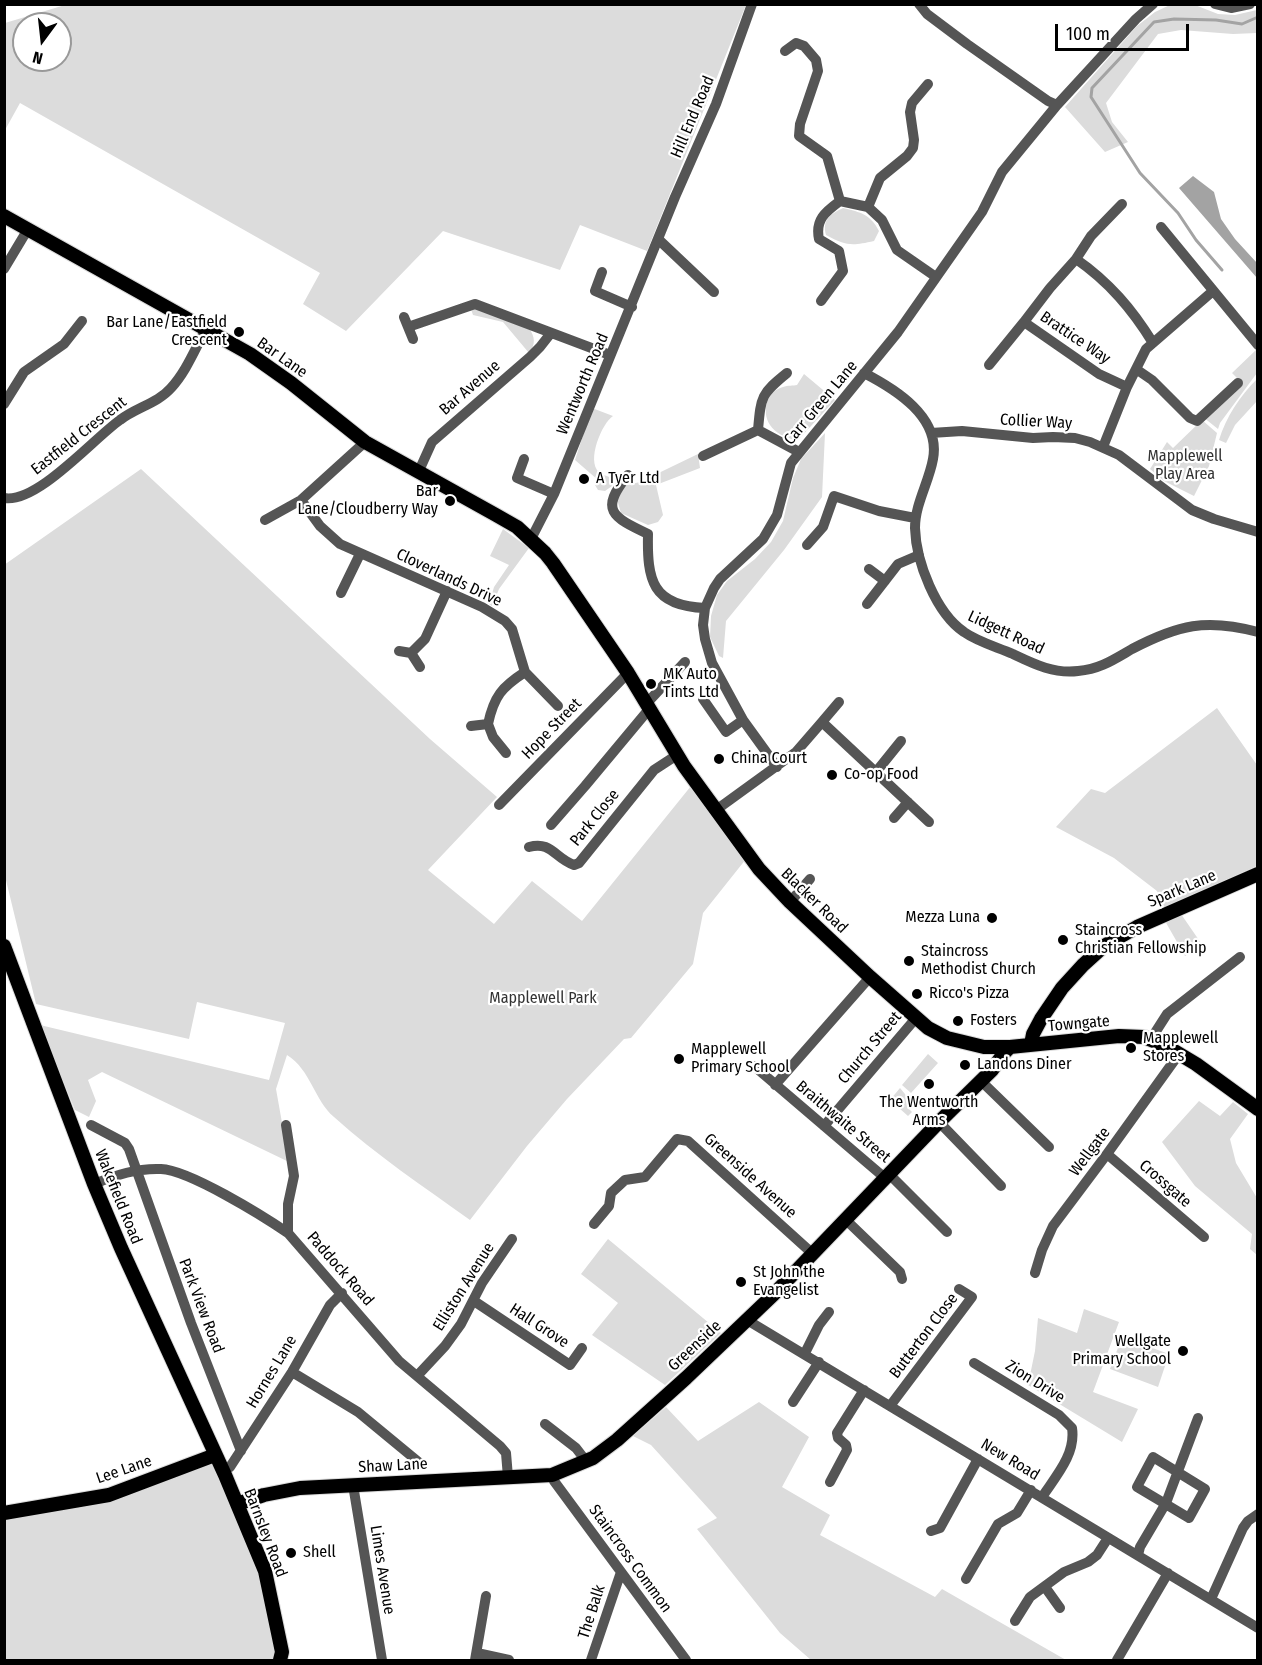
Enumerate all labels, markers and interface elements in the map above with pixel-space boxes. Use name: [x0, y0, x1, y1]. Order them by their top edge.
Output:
north arrow: [12, 12, 72, 72]
scale bar: [1058, 12, 1192, 50]
text: 100 m: [1066, 23, 1110, 45]
text: N: [31, 48, 45, 68]
street label: Hill End Road: [667, 73, 719, 161]
street label: Brattice Way: [1036, 307, 1114, 369]
place label: Bar Lane/Eastfield Crescent: [106, 313, 227, 351]
marker: Bar Lane/Eastfield Crescent: [232, 325, 246, 339]
street label: Wentworth Road: [553, 330, 613, 438]
street label: Bar Lane: [253, 334, 311, 382]
street label: Bar Avenue: [436, 356, 504, 420]
street label: Carr Green Lane: [780, 357, 862, 449]
street label: Eastfield Crescent: [27, 393, 131, 479]
street label: Collier Way: [999, 411, 1073, 433]
park label: Mapplewell Play Area: [1147, 447, 1223, 485]
place label: A Tyer Ltd: [596, 469, 660, 489]
marker: A Tyer Ltd: [577, 472, 591, 486]
place label: Bar Lane/Cloudberry Way: [297, 482, 438, 520]
marker: Bar Lane/Cloudberry Way: [443, 494, 457, 508]
street label: Cloverlands Drive: [393, 545, 505, 611]
street label: Lidgett Road: [965, 607, 1047, 659]
place label: MK Auto Tints Ltd: [663, 665, 719, 703]
marker: MK Auto Tints Ltd: [644, 677, 658, 691]
street label: Hope Street: [518, 694, 586, 764]
place label: China Court: [731, 749, 807, 769]
marker: China Court: [712, 752, 726, 766]
place label: Co-op Food: [844, 765, 919, 785]
marker: Co-op Food: [825, 768, 839, 782]
street label: Park Close: [566, 786, 624, 850]
street label: Blacker Road: [777, 864, 851, 938]
street label: Spark Lane: [1145, 866, 1219, 912]
place label: Mezza Luna: [905, 908, 980, 928]
marker: Mezza Luna: [985, 911, 999, 925]
place label: Staincross Christian Fellowship: [1075, 921, 1207, 959]
marker: Staincross Christian Fellowship: [1056, 933, 1070, 947]
place label: Staincross Methodist Church: [921, 942, 1036, 980]
marker: Staincross Methodist Church: [902, 954, 916, 968]
place label: Ricco's Pizza: [929, 984, 1009, 1004]
marker: Ricco's Pizza: [910, 987, 924, 1001]
park label: Mapplewell Park: [489, 989, 597, 1009]
street label: Church Street: [834, 1008, 906, 1088]
place label: Fosters: [970, 1011, 1017, 1031]
street label: Towngate: [1047, 1012, 1111, 1036]
marker: Fosters: [951, 1014, 965, 1028]
place label: Mapplewell Stores: [1143, 1029, 1218, 1067]
place label: Mapplewell Primary School: [691, 1040, 790, 1078]
marker: Mapplewell Stores: [1124, 1041, 1138, 1055]
marker: Mapplewell Primary School: [672, 1052, 686, 1066]
place label: Landons Diner: [977, 1055, 1072, 1075]
marker: Landons Diner: [958, 1058, 972, 1072]
street label: Braithwaite Street: [792, 1077, 894, 1167]
marker: The Wentworth Arms: [922, 1077, 936, 1091]
place label: The Wentworth Arms: [879, 1093, 979, 1131]
street label: Wellgate: [1065, 1124, 1115, 1180]
street label: Greenside Avenue: [700, 1129, 800, 1223]
street label: Wakefield Road: [90, 1147, 146, 1247]
street label: Crossgate: [1135, 1156, 1195, 1212]
street label: Paddock Road: [303, 1228, 377, 1310]
street label: Elliston Avenue: [429, 1239, 499, 1335]
street label: Park View Road: [174, 1256, 228, 1356]
place label: St John the Evangelist: [753, 1263, 825, 1301]
marker: St John the Evangelist: [734, 1275, 748, 1289]
street label: Butterton Close: [886, 1290, 962, 1382]
street label: Hall Grove: [506, 1300, 572, 1352]
street label: Greenside: [664, 1317, 726, 1375]
street label: Hornes Lane: [243, 1332, 301, 1412]
place label: Wellgate Primary School: [1072, 1332, 1171, 1370]
marker: Wellgate Primary School: [1176, 1344, 1190, 1358]
street label: Zion Drive: [1002, 1356, 1068, 1408]
street label: New Road: [977, 1435, 1043, 1485]
street label: Lee Lane: [94, 1452, 154, 1488]
street label: Shaw Lane: [358, 1455, 428, 1477]
street label: Barnsley Road: [239, 1486, 291, 1580]
street label: Staincross Common: [584, 1501, 676, 1617]
street label: Limes Avenue: [365, 1524, 399, 1616]
place label: Shell: [303, 1543, 336, 1563]
marker: Shell: [284, 1546, 298, 1560]
street label: The Balk: [574, 1583, 610, 1641]

